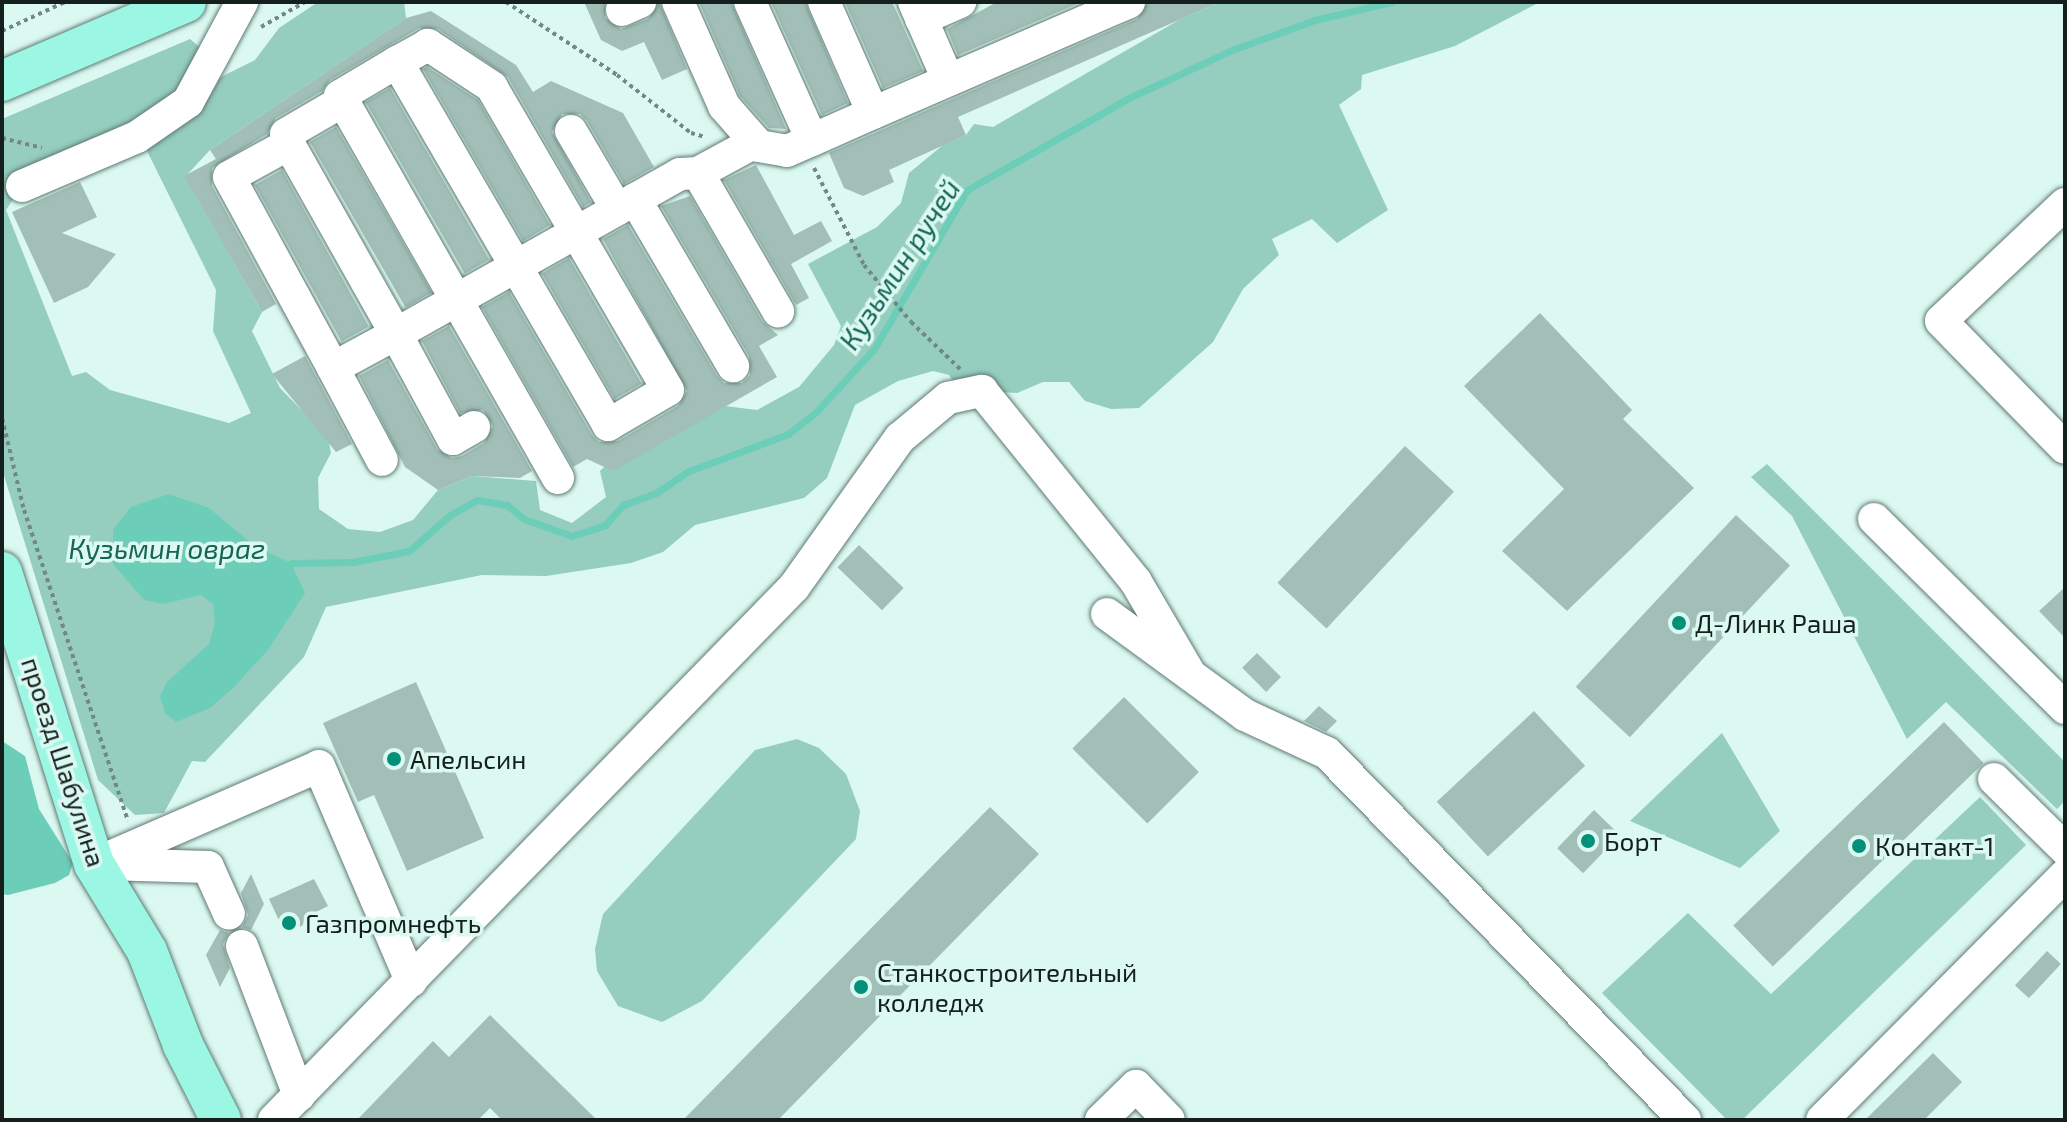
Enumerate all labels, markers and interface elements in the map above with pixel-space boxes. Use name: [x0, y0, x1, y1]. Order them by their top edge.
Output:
water label: Кузьмин ручей: [831, 173, 967, 355]
water label: Кузьмин овраг: [68, 531, 266, 565]
place label: Д-Линк Раша: [1695, 607, 1857, 639]
marker: Д-Линк Раша: [1670, 614, 1688, 632]
street label: проезд Шабулина: [15, 653, 113, 871]
place label: Апельсин: [410, 743, 526, 775]
marker: Апельсин: [385, 750, 403, 768]
place label: Борт: [1604, 825, 1662, 857]
place label: Контакт-1: [1875, 830, 1994, 862]
marker: Борт: [1579, 832, 1597, 850]
marker: Контакт-1: [1850, 837, 1868, 855]
place label: Газпромнефть: [305, 907, 481, 939]
marker: Газпромнефть: [280, 914, 298, 932]
place label: Станкостроительный колледж: [877, 956, 1137, 1018]
marker: Станкостроительный колледж: [852, 978, 870, 996]

